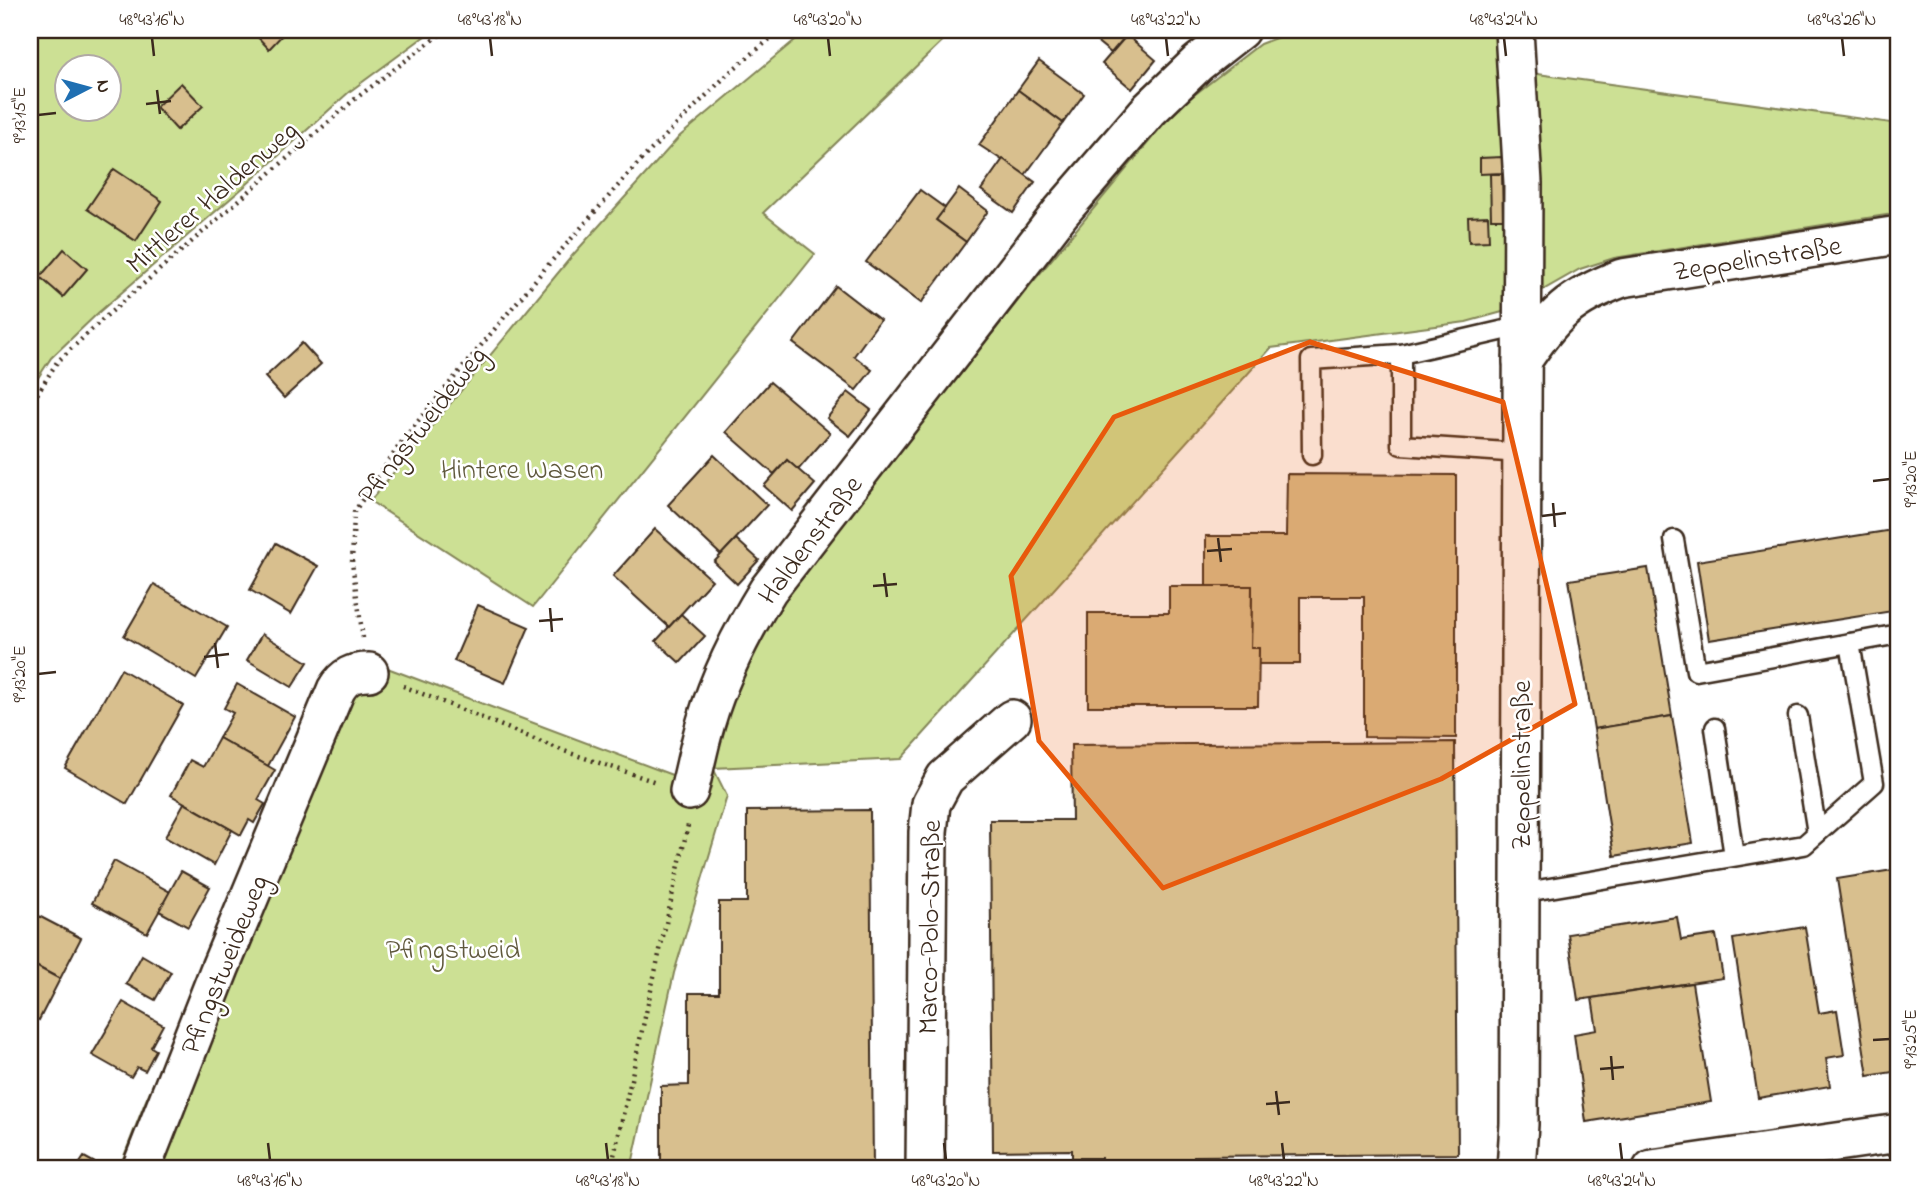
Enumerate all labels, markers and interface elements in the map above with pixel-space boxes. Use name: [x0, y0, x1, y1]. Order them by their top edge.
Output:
text: 48°43'16"N: [119, 8, 185, 34]
text: 48°43'18"N: [458, 8, 522, 34]
text: 48°43'20"N: [794, 8, 862, 34]
text: 48°43'22"N: [1131, 8, 1201, 34]
text: 48°43'24"N: [1470, 8, 1538, 34]
text: 48°43'26"N: [1808, 8, 1876, 34]
north arrow: [52, 52, 122, 122]
text: N: [88, 79, 117, 94]
text: 9°13'15"E: [8, 87, 34, 143]
street label: Mittlerer Haldenweg: [118, 112, 309, 285]
street label: Zeppelinstraße: [1671, 227, 1845, 294]
street label: Pfingstweideweg: [349, 339, 499, 514]
text: 9°13'20"E: [1899, 450, 1925, 508]
park label: Hintere Wasen: [441, 451, 603, 492]
street label: Haldenstraße: [749, 467, 874, 614]
text: 9°13'20"E: [8, 645, 34, 703]
street label: Zeppelinstraße: [1503, 680, 1544, 850]
street label: Marco-Polo-Straße: [909, 819, 954, 1035]
street label: Pfingstweideweg: [172, 869, 281, 1061]
park label: Pfingstweid: [386, 931, 520, 972]
text: 9°13'25"E: [1899, 1009, 1925, 1069]
text: 48°43'16"N: [237, 1169, 303, 1195]
text: 48°43'18"N: [576, 1169, 640, 1195]
text: 48°43'20"N: [912, 1169, 980, 1195]
text: 48°43'22"N: [1249, 1169, 1319, 1195]
text: 48°43'24"N: [1588, 1169, 1656, 1195]

